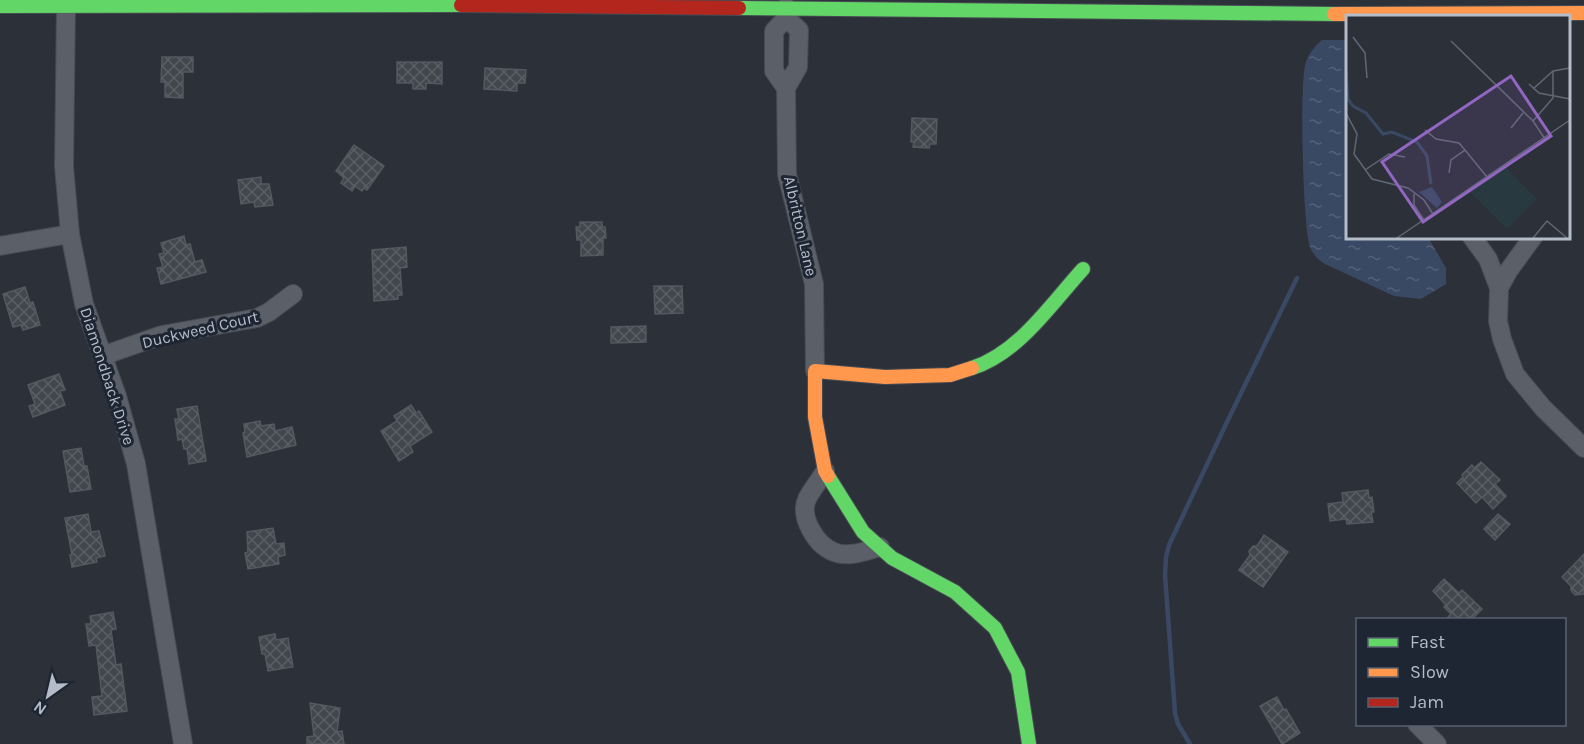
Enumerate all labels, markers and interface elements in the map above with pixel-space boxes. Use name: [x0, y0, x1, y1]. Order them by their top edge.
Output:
inset map: [1346, 15, 1569, 238]
street label: Albritton Lane: [780, 174, 821, 278]
street label: Diamondback Drive: [76, 305, 139, 447]
street label: Duckweed Court: [140, 307, 260, 352]
legend: [1356, 618, 1566, 726]
text: Fast: [1410, 631, 1445, 653]
text: Slow: [1410, 661, 1449, 683]
north arrow: [18, 666, 78, 726]
text: Jam: [1410, 691, 1444, 713]
text: N: [30, 697, 50, 719]

